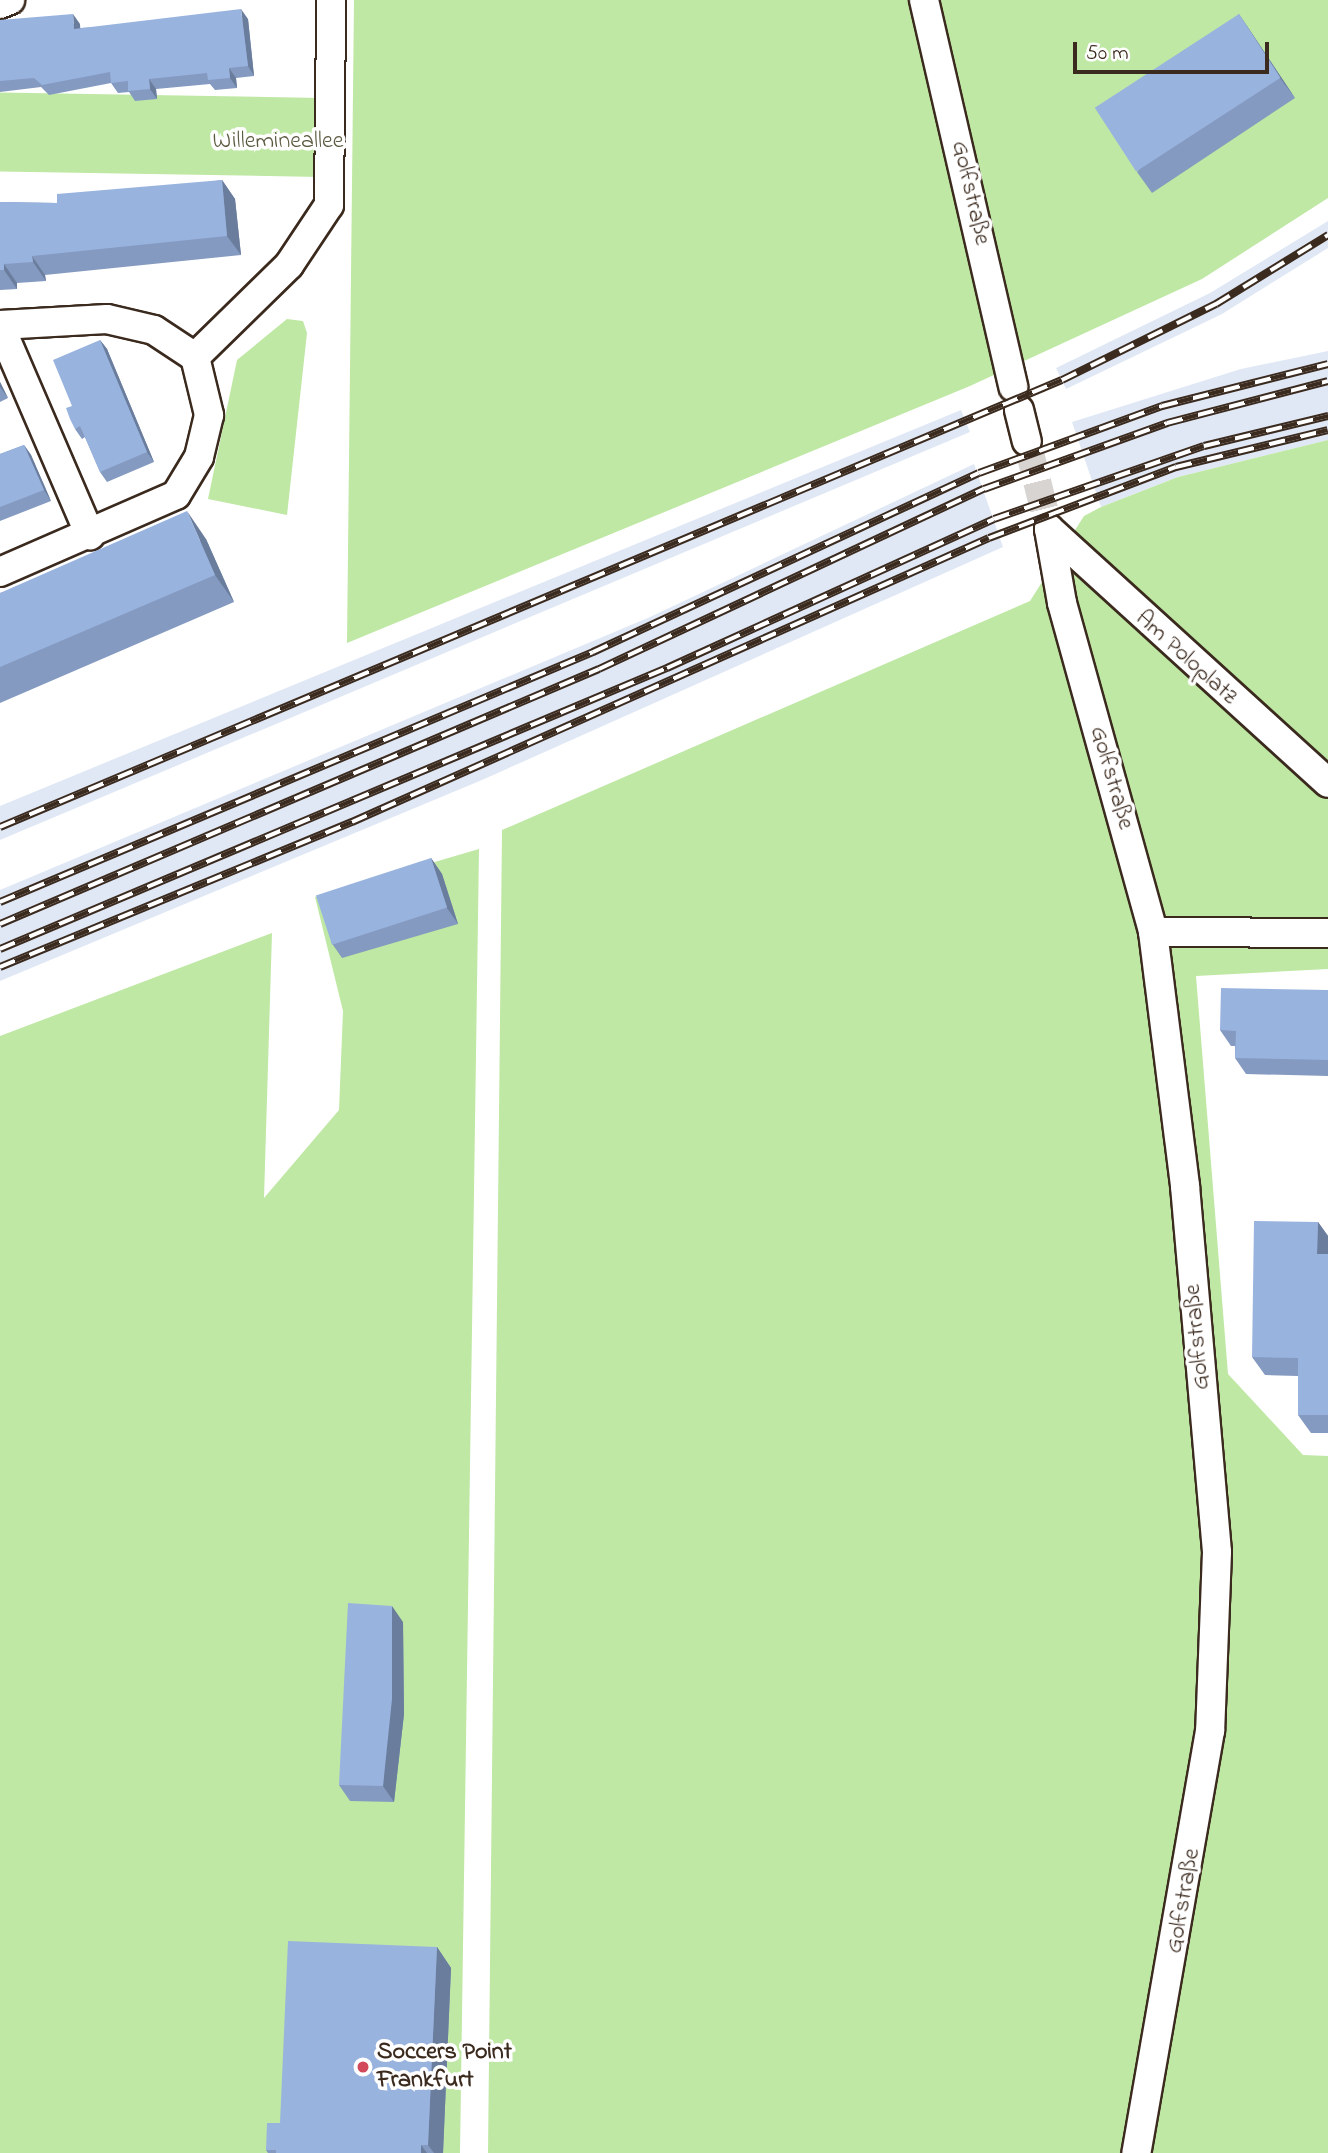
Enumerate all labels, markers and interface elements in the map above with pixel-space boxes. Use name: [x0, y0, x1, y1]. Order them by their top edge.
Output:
scale bar: [1076, 28, 1272, 72]
text: 50 m: [1086, 39, 1129, 69]
park label: Willemineallee: [213, 128, 343, 156]
street label: Golfstraße: [944, 138, 996, 248]
street label: Am Poloplatz: [1129, 605, 1243, 711]
street label: Golfstraße: [1083, 723, 1139, 833]
street label: Golfstraße: [1179, 1283, 1217, 1391]
street label: Golfstraße: [1161, 1846, 1207, 1956]
place label: Soccers Point Frankfurt: [377, 2039, 512, 2095]
marker: Soccers Point Frankfurt: [355, 2059, 371, 2075]

